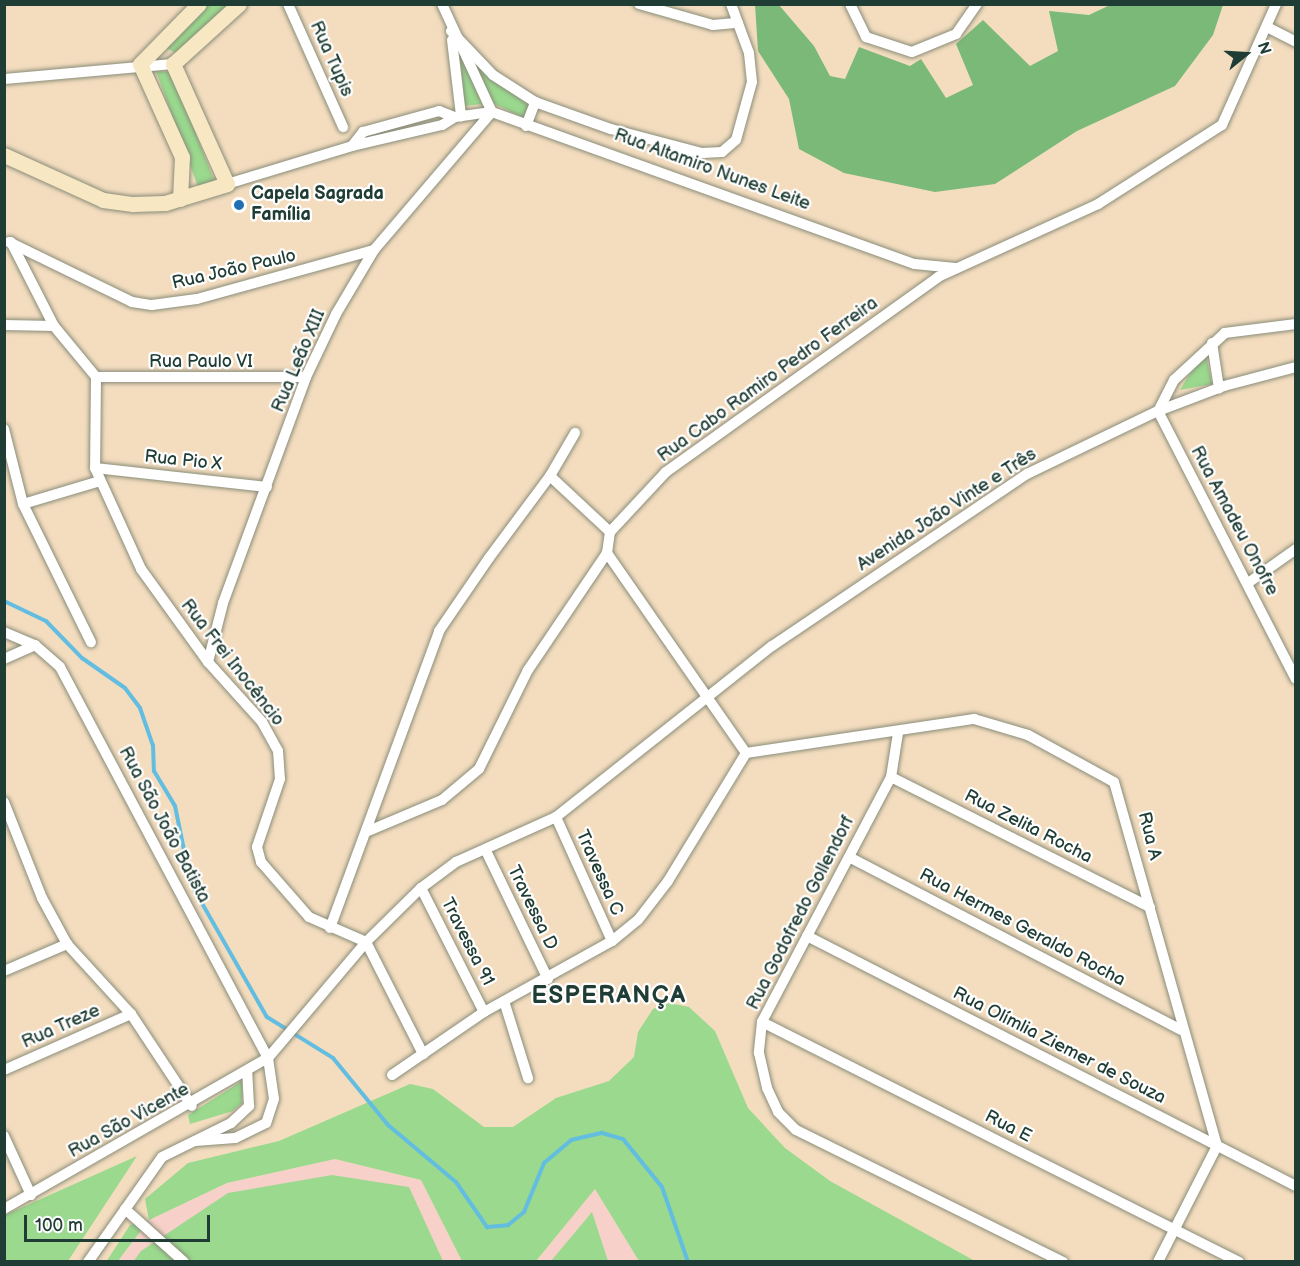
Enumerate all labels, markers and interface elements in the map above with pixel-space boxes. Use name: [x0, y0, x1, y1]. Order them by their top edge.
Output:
street label: Rua Tupis: [305, 18, 357, 100]
north arrow: [1216, 24, 1276, 84]
text: N: [1253, 40, 1274, 57]
street label: Rua Altamiro Nunes Leite: [611, 124, 813, 216]
place label: Capela Sagrada Família: [251, 184, 384, 226]
marker: Capela Sagrada Família: [232, 198, 246, 212]
street label: Rua João Paulo: [169, 245, 299, 295]
street label: Rua Cabo Ramiro Pedro Ferreira: [654, 293, 882, 467]
street label: Rua Leão XIII: [267, 306, 331, 416]
street label: Rua Paulo VI: [149, 351, 253, 373]
street label: Avenida João Vinte e Três: [852, 443, 1042, 577]
street label: Rua Amadeu Onofre: [1185, 443, 1283, 599]
street label: Rua Pio X: [143, 446, 223, 476]
street label: Rua Frei Inocêncio: [176, 595, 288, 731]
street label: Rua São João Batista: [113, 743, 215, 907]
street label: Rua Zelita Rocha: [960, 785, 1096, 869]
street label: Rua A: [1133, 810, 1165, 862]
street label: Rua Godofredo Gollendorf: [743, 812, 859, 1014]
street label: Travessa C: [571, 827, 627, 919]
street label: Travessa D: [502, 862, 562, 954]
street label: Rua Hermes Geraldo Rocha: [915, 864, 1129, 992]
street label: Travessa 91: [436, 895, 498, 989]
district label: ESPERANÇA: [531, 982, 687, 1010]
street label: Rua Olímlia Ziemer de Souza: [949, 983, 1169, 1109]
street label: Rua Treze: [18, 1000, 104, 1054]
street label: Rua São Vicente: [64, 1079, 194, 1163]
street label: Rua E: [981, 1106, 1035, 1148]
scale bar: [27, 1203, 213, 1241]
text: 100 m: [35, 1215, 83, 1236]

